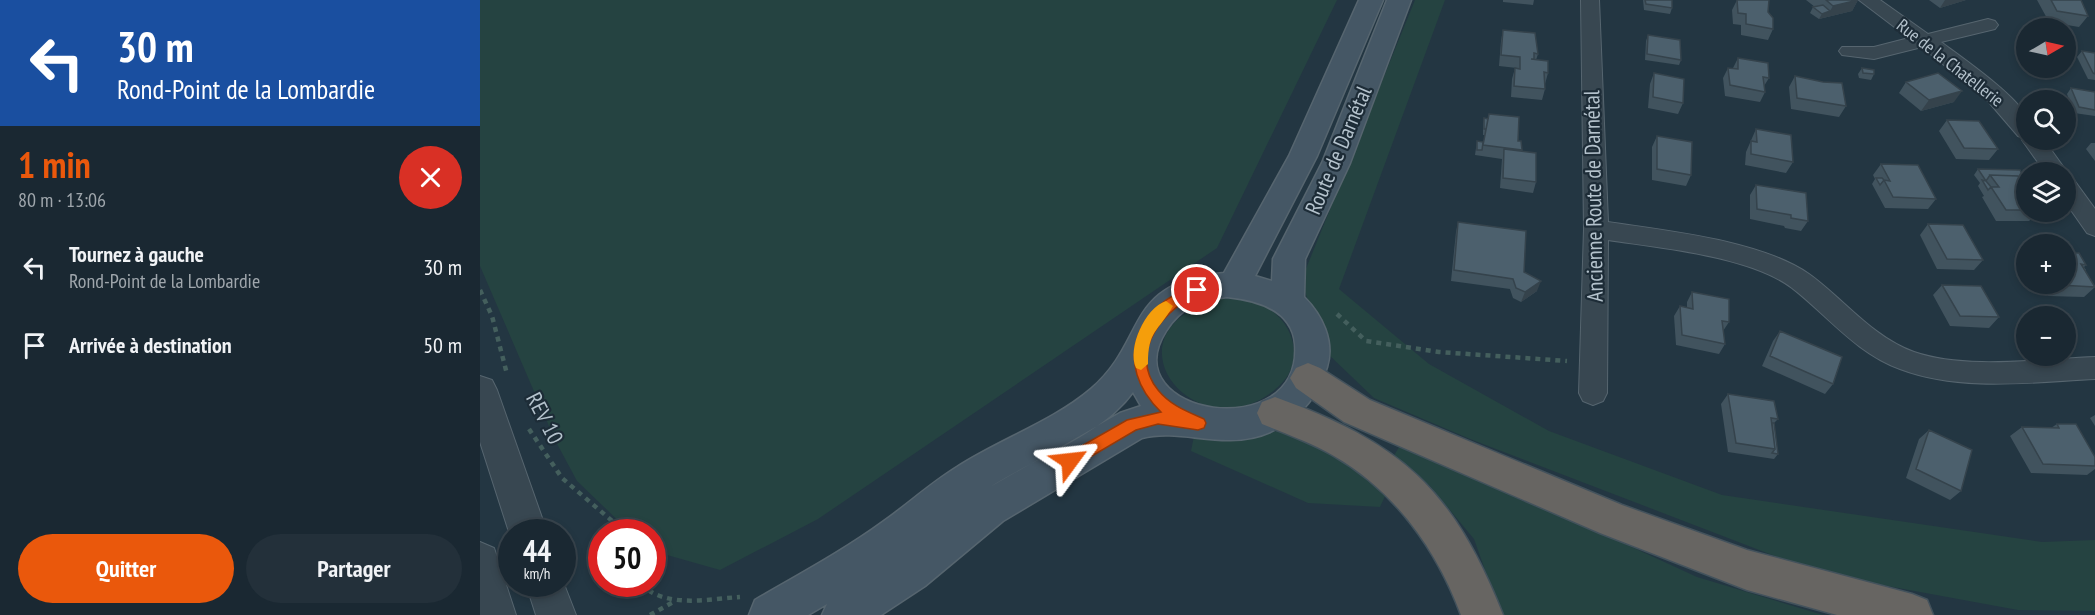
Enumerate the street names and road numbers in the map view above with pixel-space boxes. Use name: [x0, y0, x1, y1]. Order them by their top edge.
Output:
street label: Rue de la Chatellerie: [1892, 14, 2008, 112]
street label: Route de Darnétal: [1298, 81, 1378, 218]
street label: Ancienne Route de Darnétal: [1577, 89, 1609, 302]
street label: REV 10: [520, 388, 570, 449]

